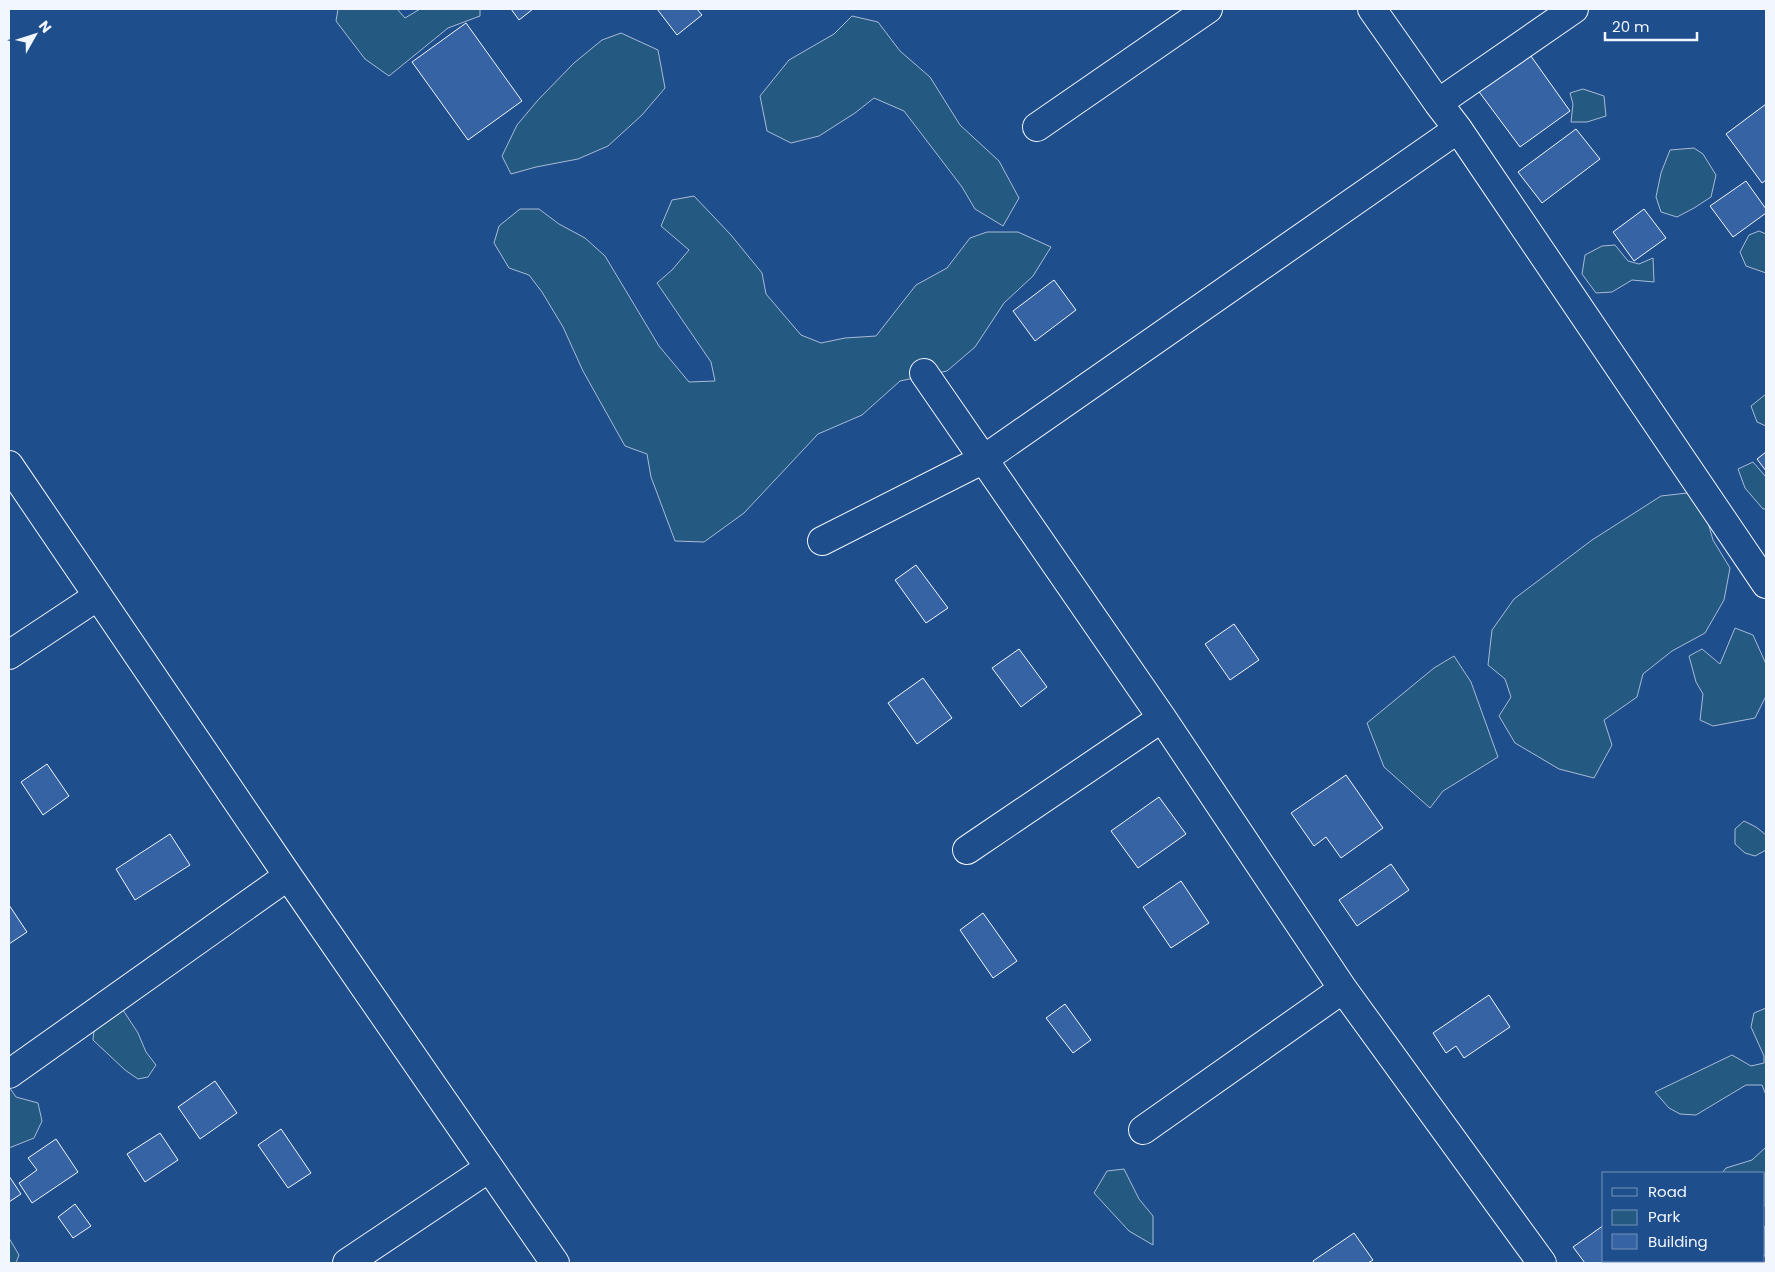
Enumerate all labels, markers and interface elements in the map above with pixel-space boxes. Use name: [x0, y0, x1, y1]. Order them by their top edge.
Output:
north arrow: [10, 10, 60, 60]
scale bar: [1605, 10, 1698, 42]
text: N: [34, 16, 56, 37]
text: 20 m: [1612, 16, 1650, 37]
legend: [1602, 1172, 1765, 1262]
text: Road: [1648, 1181, 1687, 1202]
text: Park: [1648, 1206, 1680, 1227]
text: Building: [1648, 1231, 1708, 1252]

